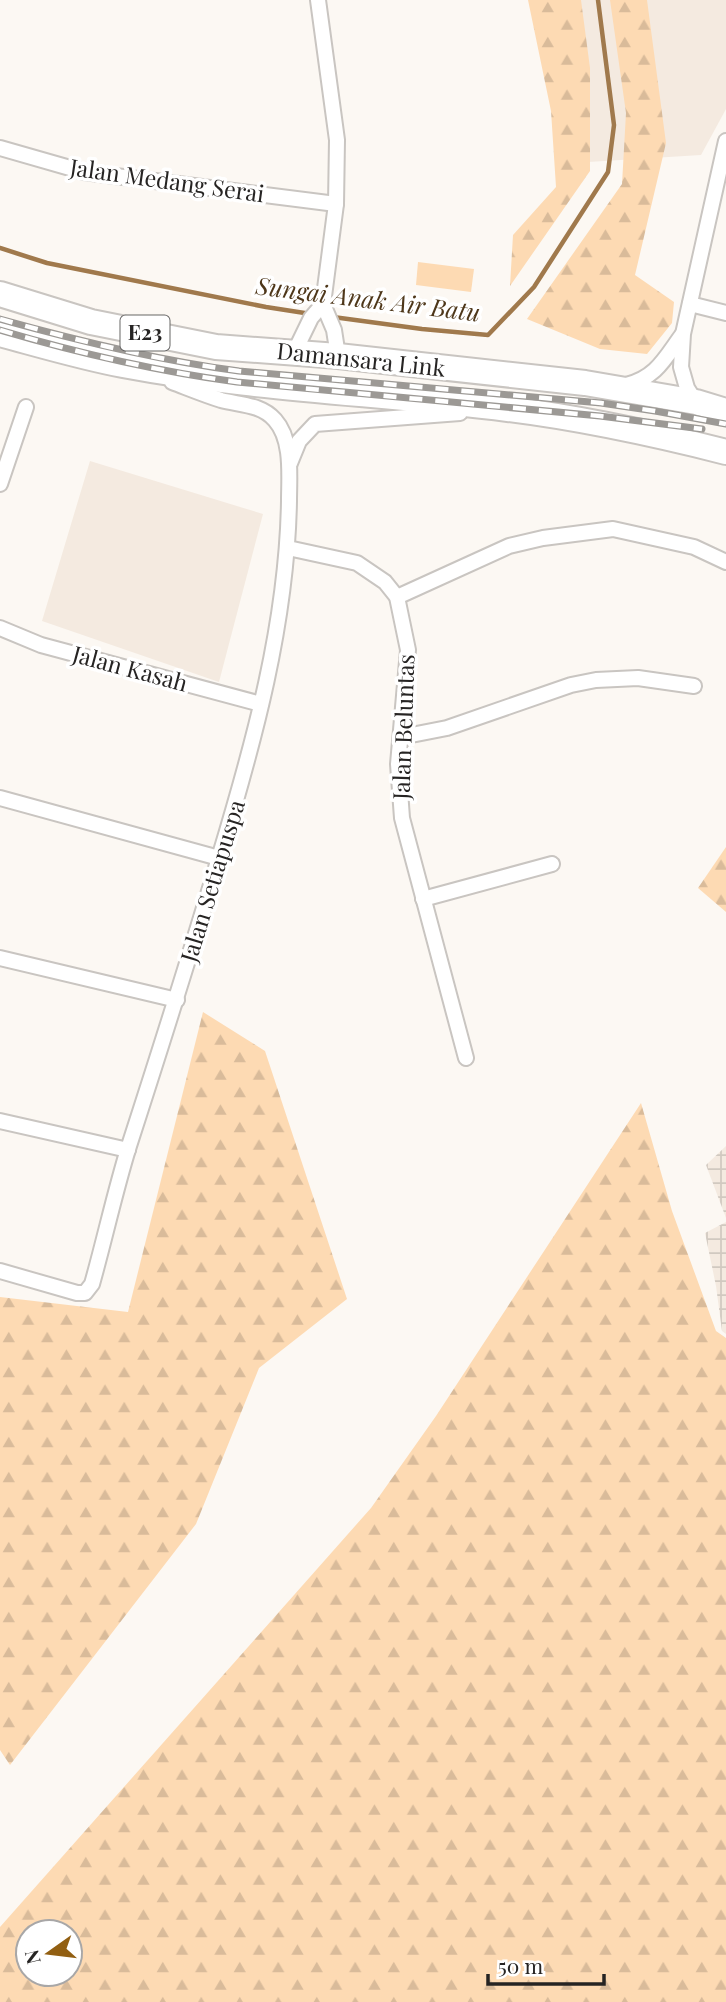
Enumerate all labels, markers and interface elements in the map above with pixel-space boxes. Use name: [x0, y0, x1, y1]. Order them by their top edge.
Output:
street label: Jalan Medang Serai: [67, 150, 267, 209]
water label: Sungai Anak Air Batu: [253, 268, 482, 328]
road number: E23: [120, 316, 170, 350]
street label: Damansara Link: [275, 334, 447, 383]
street label: Jalan Kasah: [69, 637, 192, 698]
street label: Jalan Beluntas: [384, 654, 421, 801]
street label: Jalan Setiapuspa: [172, 795, 251, 966]
north arrow: [14, 1918, 84, 1988]
scale bar: [488, 1942, 604, 1986]
text: N: [17, 1947, 46, 1967]
text: 50 m: [498, 1951, 544, 1979]

